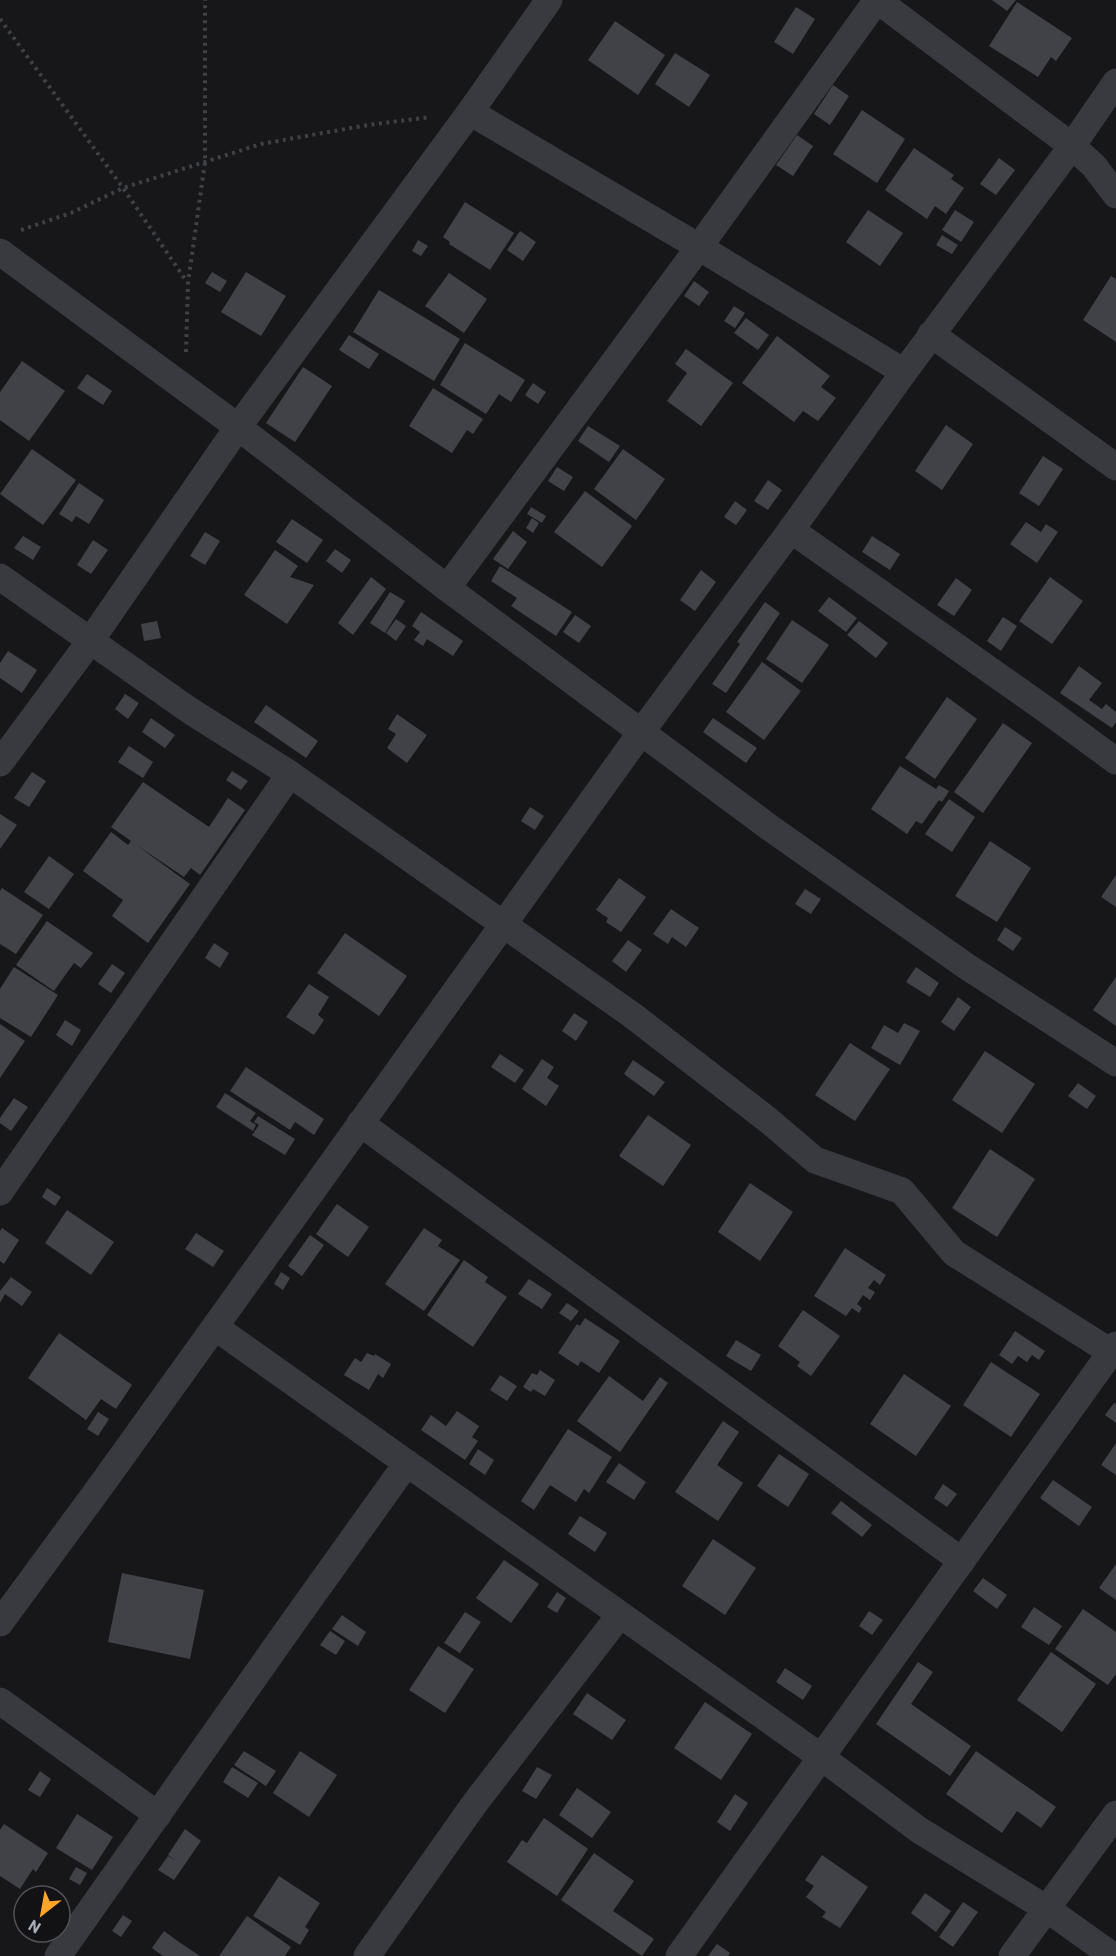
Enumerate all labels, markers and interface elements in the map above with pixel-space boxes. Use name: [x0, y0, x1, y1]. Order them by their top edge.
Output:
north arrow: [12, 1884, 72, 1944]
text: N: [25, 1916, 43, 1938]

